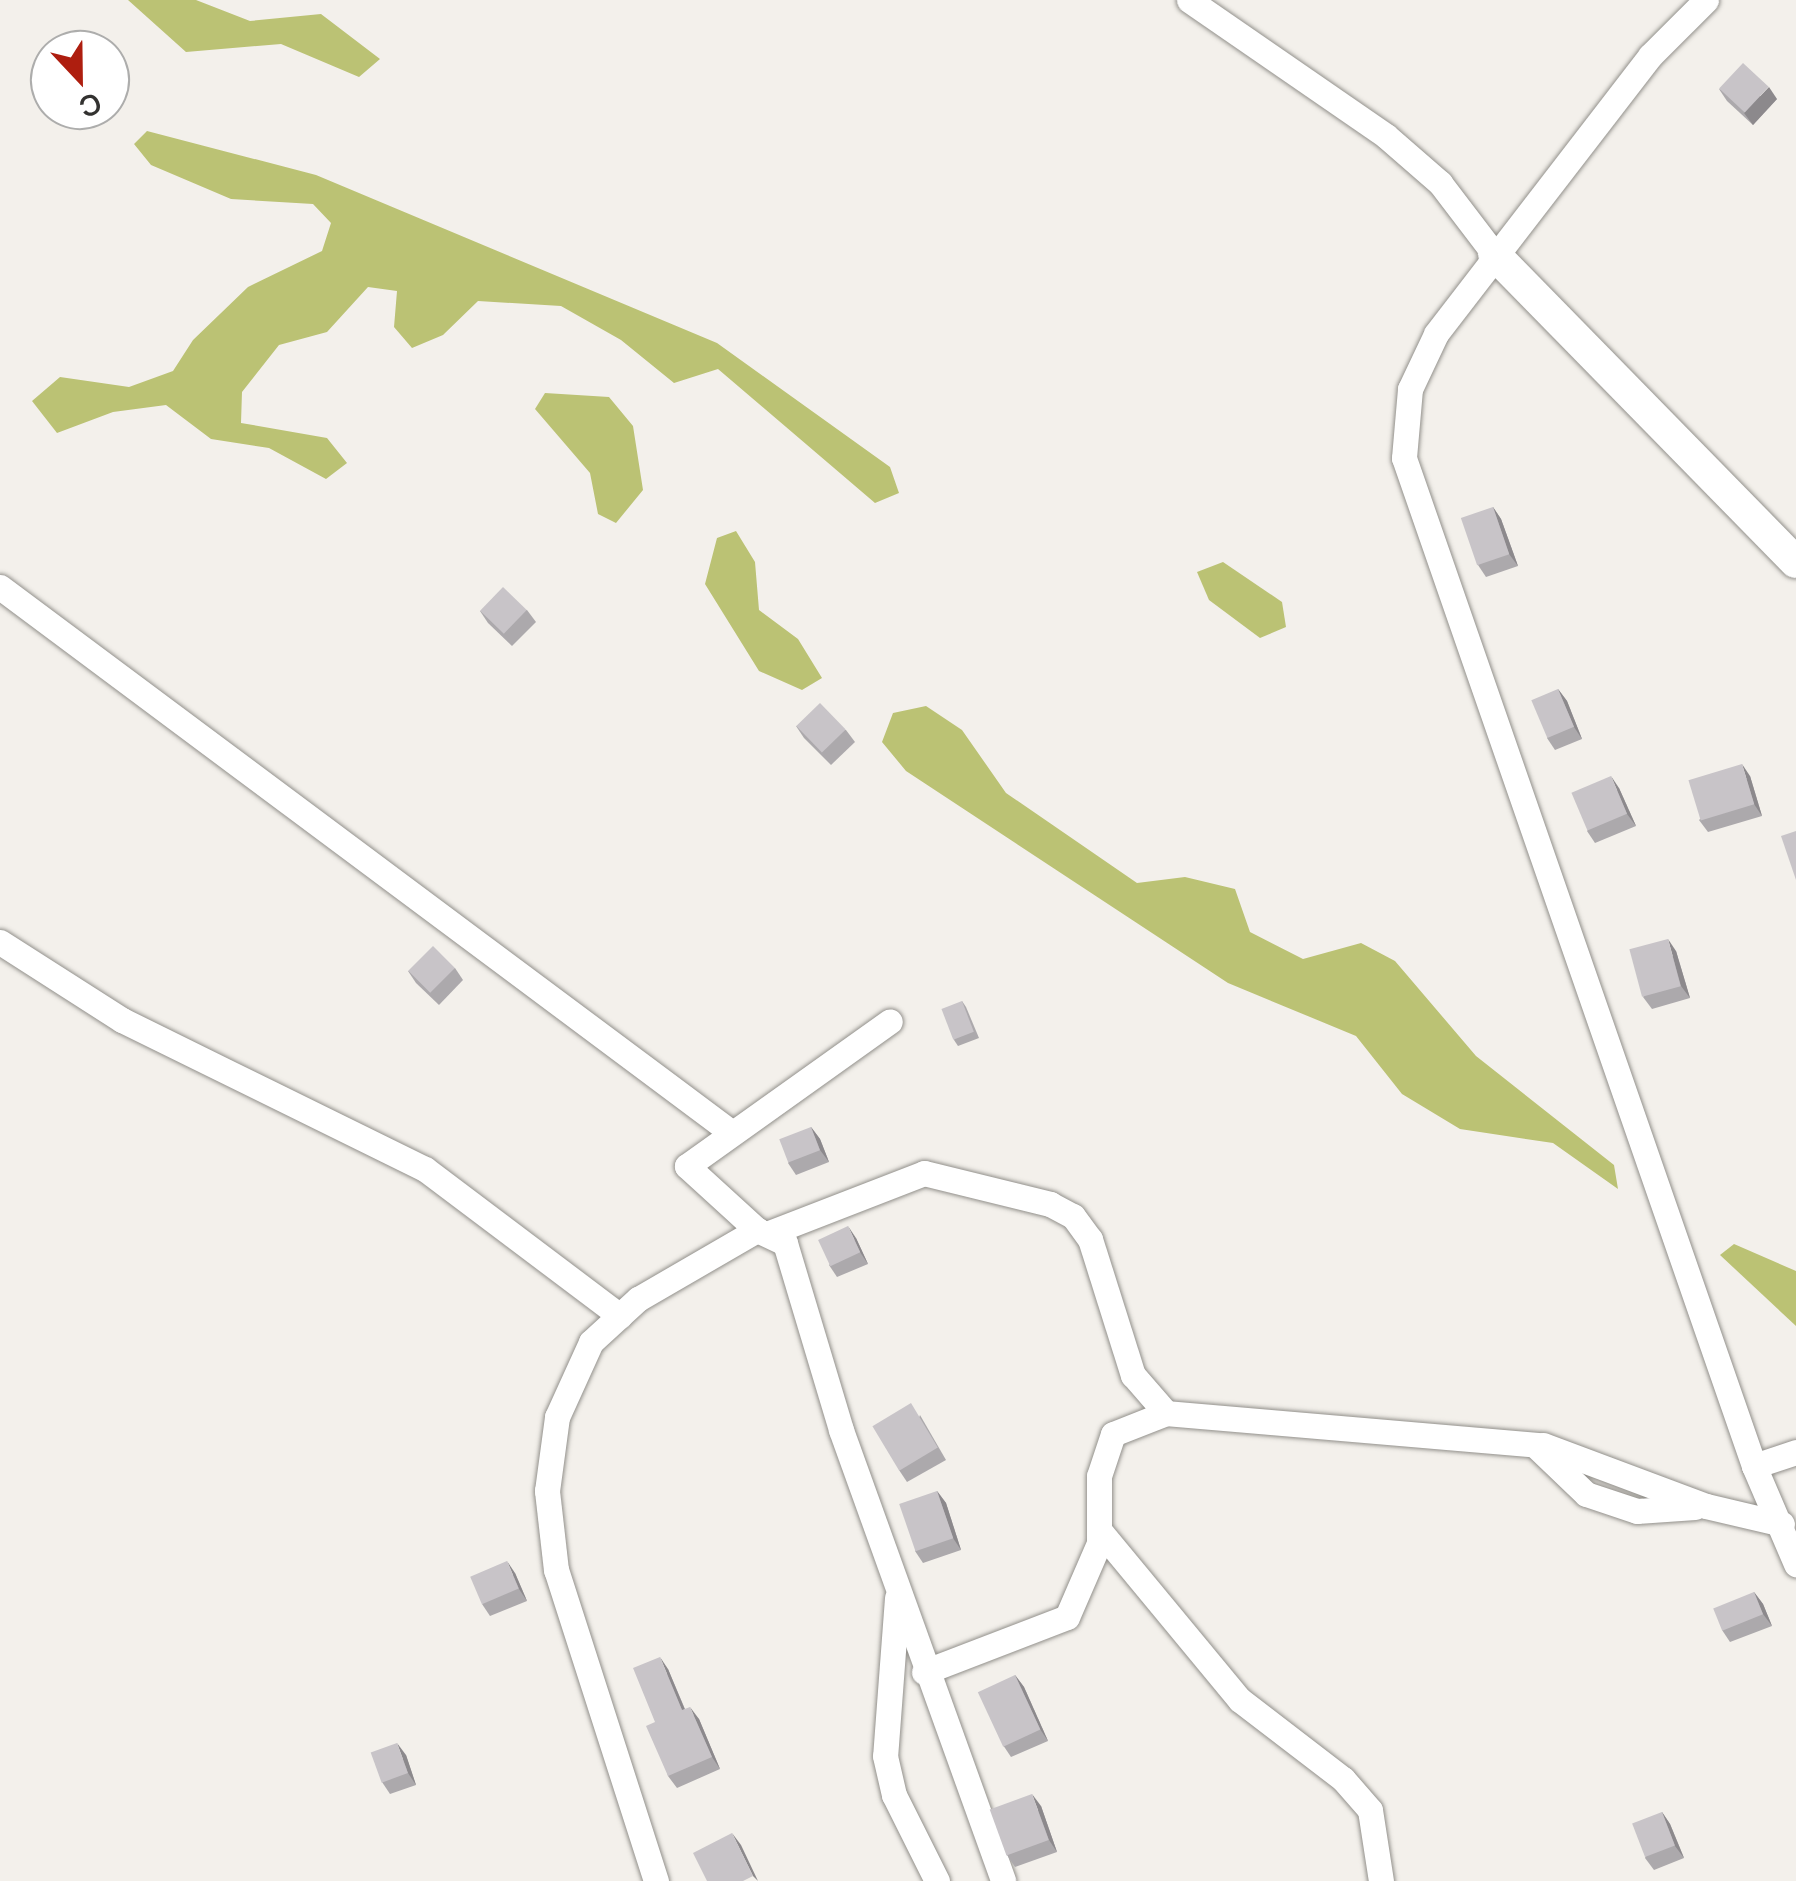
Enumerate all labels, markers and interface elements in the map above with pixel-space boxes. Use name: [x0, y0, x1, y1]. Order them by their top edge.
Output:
north arrow: [30, 30, 130, 130]
text: С: [74, 84, 107, 127]

